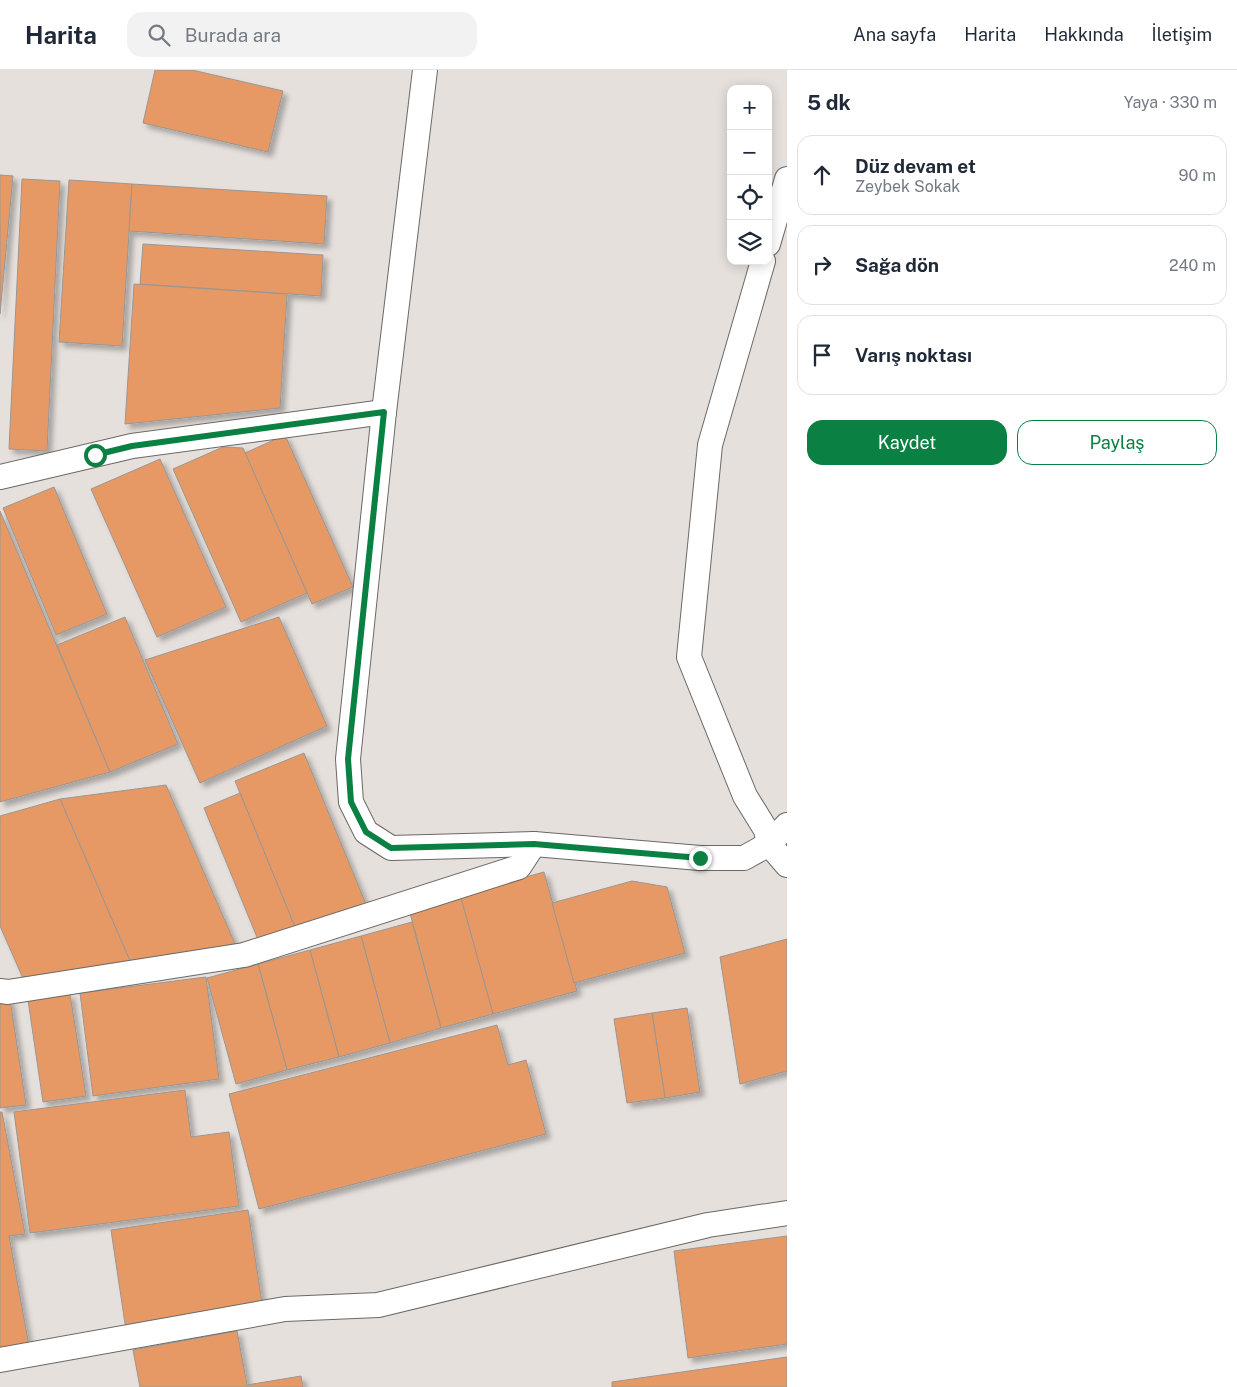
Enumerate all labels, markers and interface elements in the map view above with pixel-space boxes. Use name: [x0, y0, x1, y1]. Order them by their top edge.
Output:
search box: [127, 12, 477, 57]
text: Harita: [25, 21, 97, 49]
icon: search: [145, 21, 173, 49]
text: Burada ara: [185, 24, 281, 46]
text: Ana sayfa: [853, 24, 936, 45]
text: Harita: [964, 24, 1016, 45]
text: Hakkında: [1044, 24, 1124, 45]
text: İletişim: [1152, 24, 1212, 45]
map controls: [727, 85, 772, 265]
button: +: [727, 85, 772, 130]
text: 5 dk: [807, 90, 851, 115]
text: Yaya · 330 m: [1124, 93, 1217, 112]
button: −: [727, 130, 772, 175]
text: Düz devam et: [855, 155, 976, 177]
icon: ahead: [808, 161, 836, 189]
text: 90 m: [1179, 166, 1216, 185]
button: locate: [727, 175, 772, 220]
text: Zeybek Sokak: [855, 177, 960, 196]
button: layers: [727, 220, 772, 265]
icon: right: [808, 251, 836, 279]
text: Sağa dön: [855, 254, 939, 276]
text: 240 m: [1169, 256, 1216, 275]
icon: arrive: [808, 341, 836, 369]
text: Varış noktası: [855, 344, 972, 366]
button: Kaydet: [807, 420, 1007, 465]
button: Paylaş: [1017, 420, 1217, 465]
route start: [84, 444, 107, 467]
route end: [689, 847, 712, 870]

